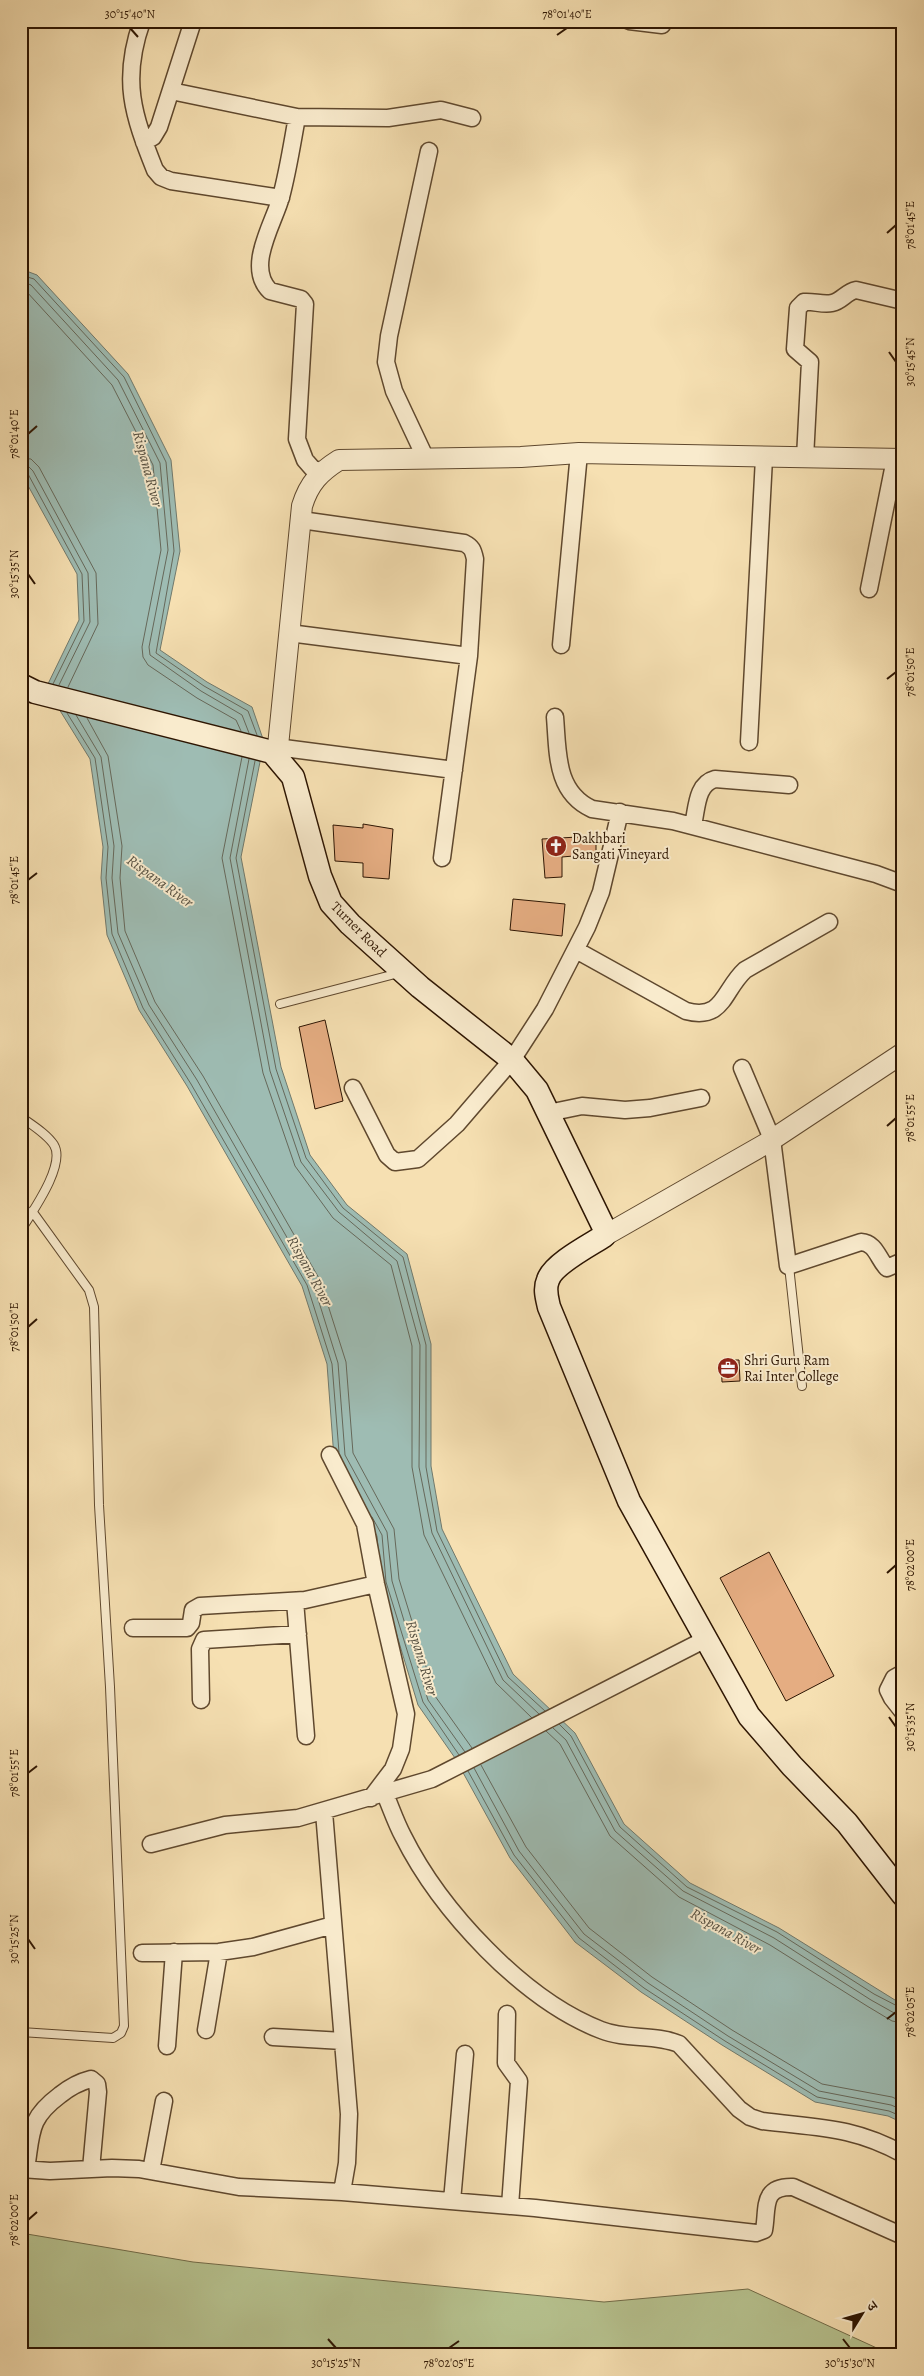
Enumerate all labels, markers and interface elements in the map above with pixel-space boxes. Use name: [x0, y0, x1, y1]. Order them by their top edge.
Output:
text: 30°15'40"N: [105, 6, 156, 22]
text: 78°01'40"E: [542, 6, 592, 22]
text: 78°01'45"E: [902, 201, 918, 249]
text: 30°15'45"N: [902, 337, 918, 387]
text: 78°01'40"E: [6, 409, 22, 459]
water label: Rispana River: [128, 429, 168, 510]
text: 30°15'35"N: [6, 549, 22, 598]
text: 78°01'50"E: [902, 647, 918, 697]
place label: Dakhbari Sangati Vineyard: [572, 829, 670, 864]
church icon: Dakhbari Sangati Vineyard: [544, 834, 568, 858]
water label: Rispana River: [123, 850, 198, 912]
text: 78°01'45"E: [6, 856, 22, 904]
street label: Turner Road: [327, 897, 391, 962]
text: 78°01'55"E: [902, 1094, 918, 1142]
water label: Rispana River: [282, 1232, 338, 1311]
text: 78°01'50"E: [6, 1302, 22, 1352]
place label: Shri Guru Ram Rai Inter College: [744, 1351, 839, 1386]
office icon: Shri Guru Ram Rai Inter College: [716, 1356, 740, 1380]
text: 78°02'00"E: [902, 1539, 918, 1591]
water label: Rispana River: [401, 1618, 443, 1699]
text: 30°15'35"N: [902, 1702, 918, 1751]
text: 78°01'55"E: [6, 1749, 22, 1797]
water label: Rispana River: [687, 1903, 766, 1959]
text: 30°15'25"N: [6, 1914, 22, 1964]
text: 78°02'05"E: [902, 1987, 918, 2037]
text: 78°02'00"E: [6, 2194, 22, 2246]
north arrow: [836, 2288, 886, 2338]
text: उ: [862, 2297, 882, 2316]
text: 30°15'25"N: [311, 2355, 361, 2371]
text: 78°02'05"E: [424, 2355, 474, 2371]
text: 30°15'30"N: [825, 2355, 875, 2371]

